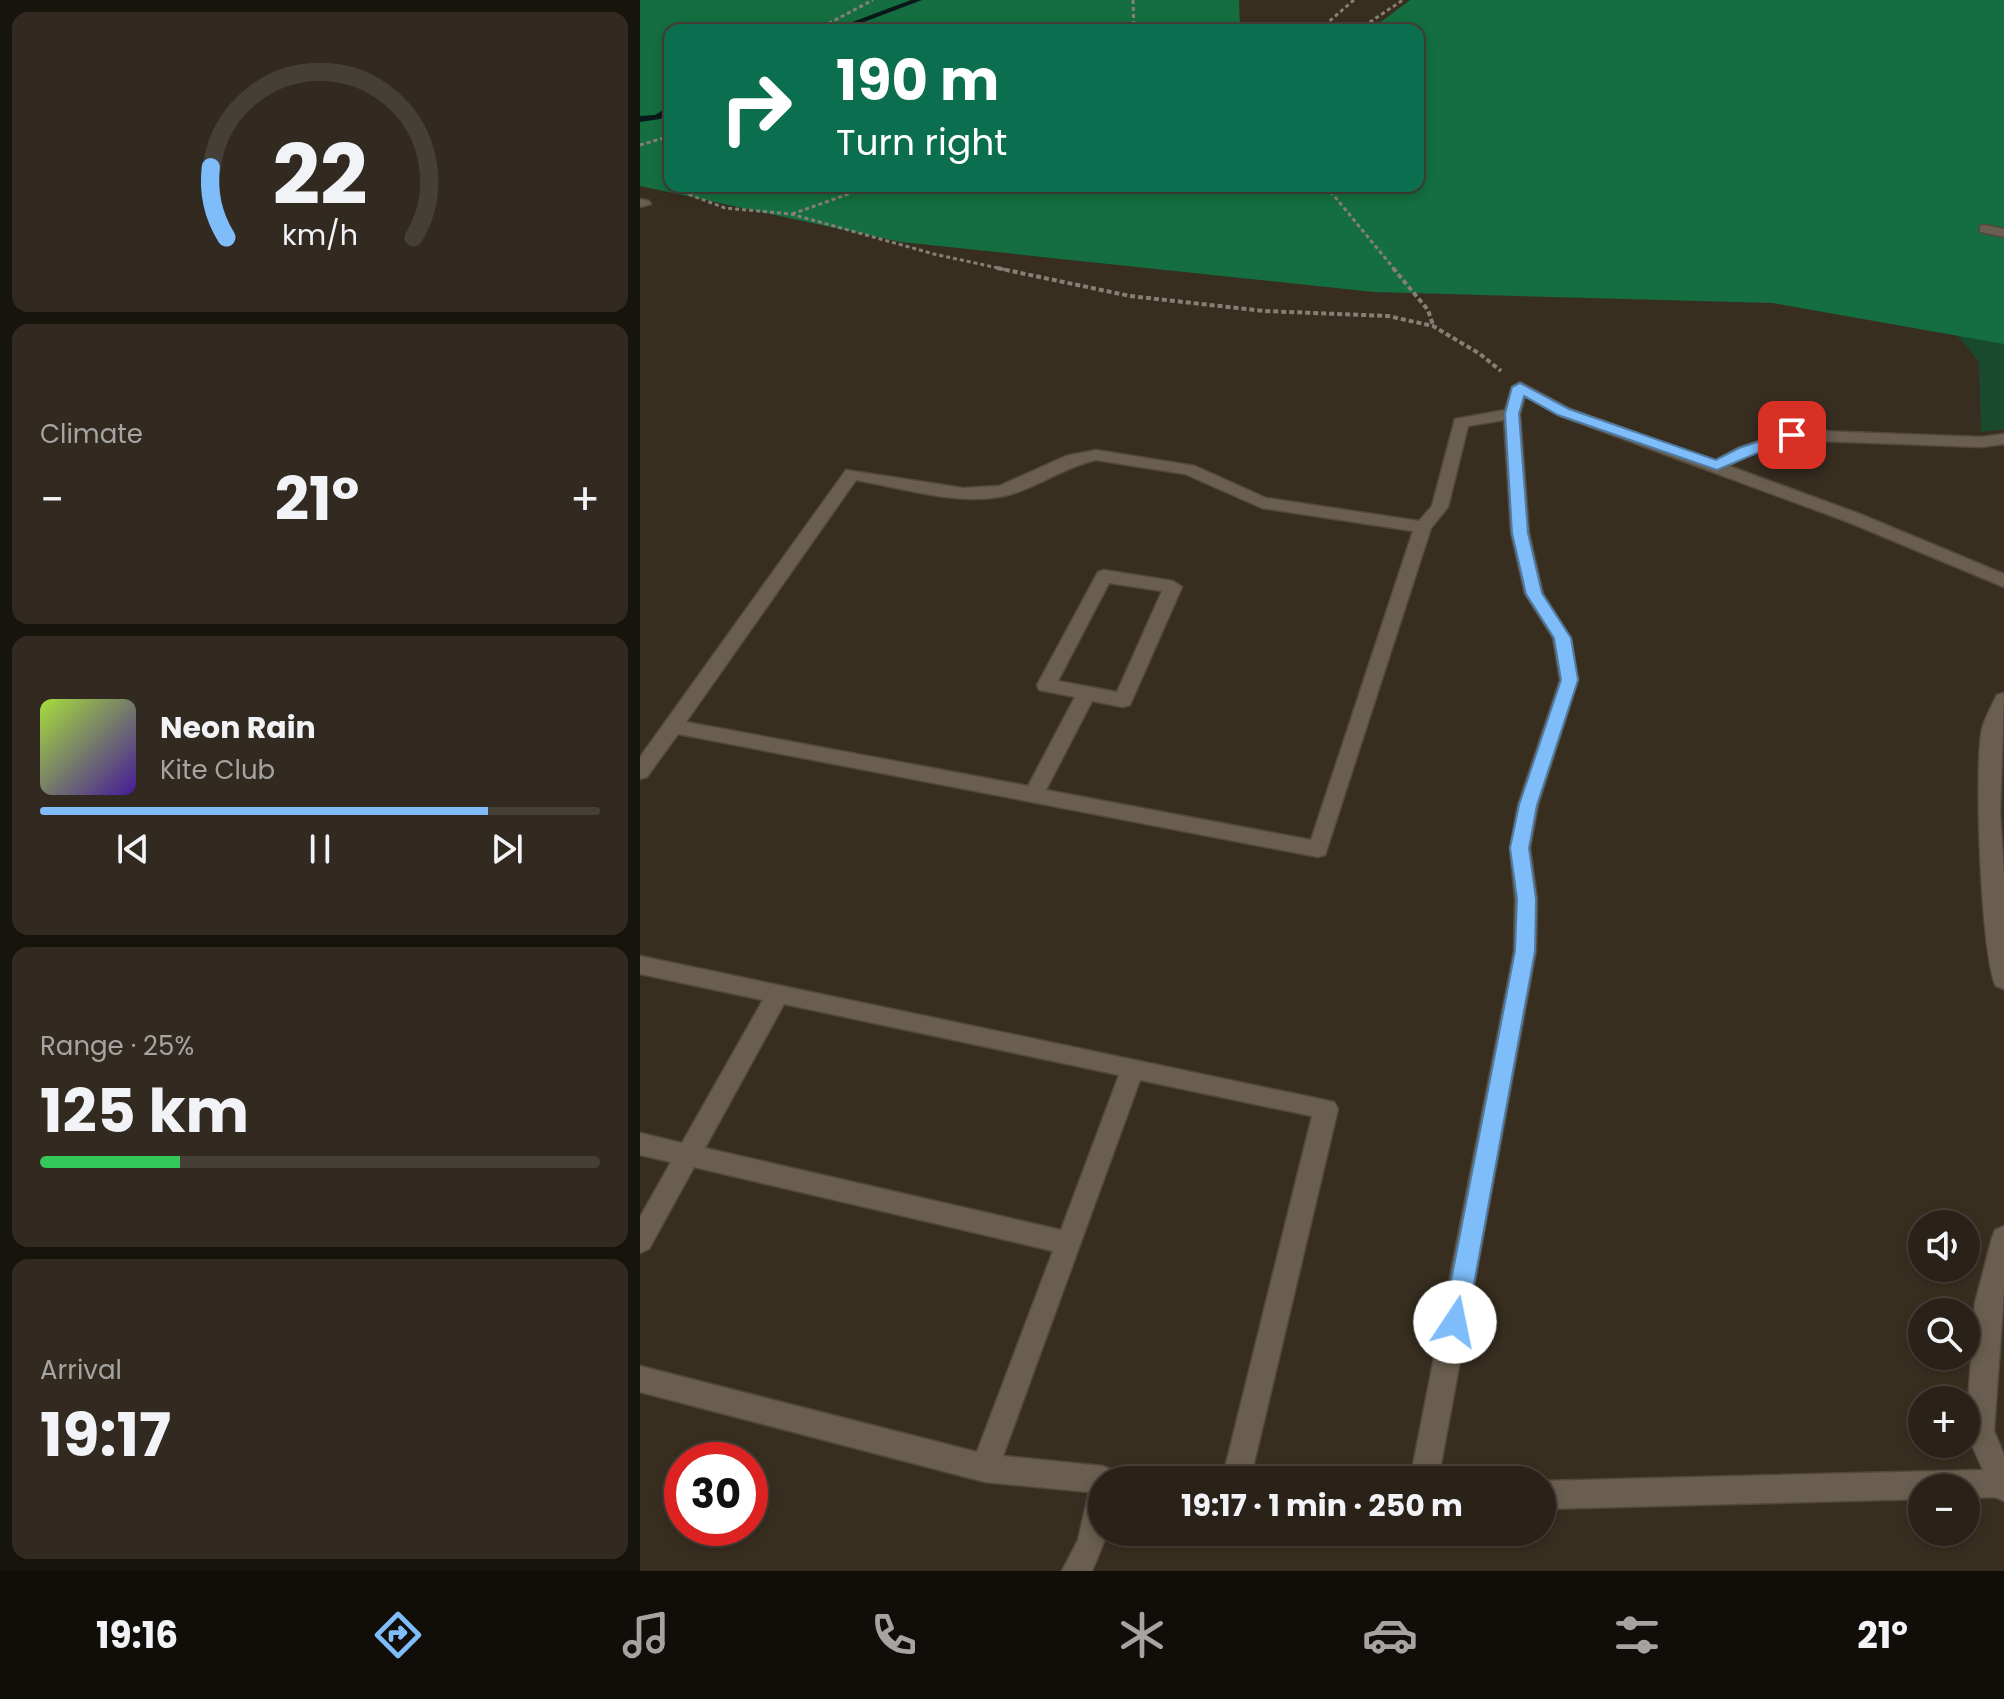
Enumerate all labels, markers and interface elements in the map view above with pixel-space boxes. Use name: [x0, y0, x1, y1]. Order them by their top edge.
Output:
text: 190 m: [836, 41, 999, 120]
icon: right: [704, 56, 808, 160]
text: 22: [272, 116, 368, 232]
text: Turn right: [836, 117, 1007, 168]
text: km/h: [282, 215, 358, 255]
pin: [1758, 401, 1826, 469]
icon: arrive: [1770, 413, 1814, 457]
text: Climate: [40, 416, 143, 452]
text: 21°: [275, 457, 359, 541]
text: −: [40, 469, 64, 530]
text: +: [570, 469, 600, 530]
text: Neon Rain: [160, 706, 316, 749]
text: Kite Club: [160, 752, 275, 788]
icon: previous: [111, 827, 155, 871]
icon: pause: [298, 827, 342, 871]
icon: next: [485, 827, 529, 871]
text: Range · 25%: [40, 1028, 194, 1064]
text: 125 km: [40, 1069, 249, 1153]
map controls: [1908, 1210, 1980, 1546]
button: sound: [1908, 1210, 1980, 1282]
position arrow: [1413, 1280, 1497, 1364]
button: search: [1908, 1298, 1980, 1370]
text: Arrival: [40, 1352, 122, 1388]
button: +: [1908, 1386, 1980, 1458]
text: 19:17: [40, 1393, 171, 1477]
speed limit sign: 30: [664, 1442, 768, 1546]
button: −: [1908, 1474, 1980, 1546]
text: 19:17 · 1 min · 250 m: [1181, 1484, 1463, 1527]
icon: directions: [370, 1607, 426, 1663]
icon: music: [618, 1607, 674, 1663]
icon: phone: [866, 1607, 922, 1663]
icon: climate: [1114, 1607, 1170, 1663]
icon: car: [1362, 1607, 1418, 1663]
icon: filters: [1609, 1607, 1665, 1663]
text: 19:16: [96, 1610, 178, 1661]
text: 21°: [1857, 1610, 1908, 1661]

